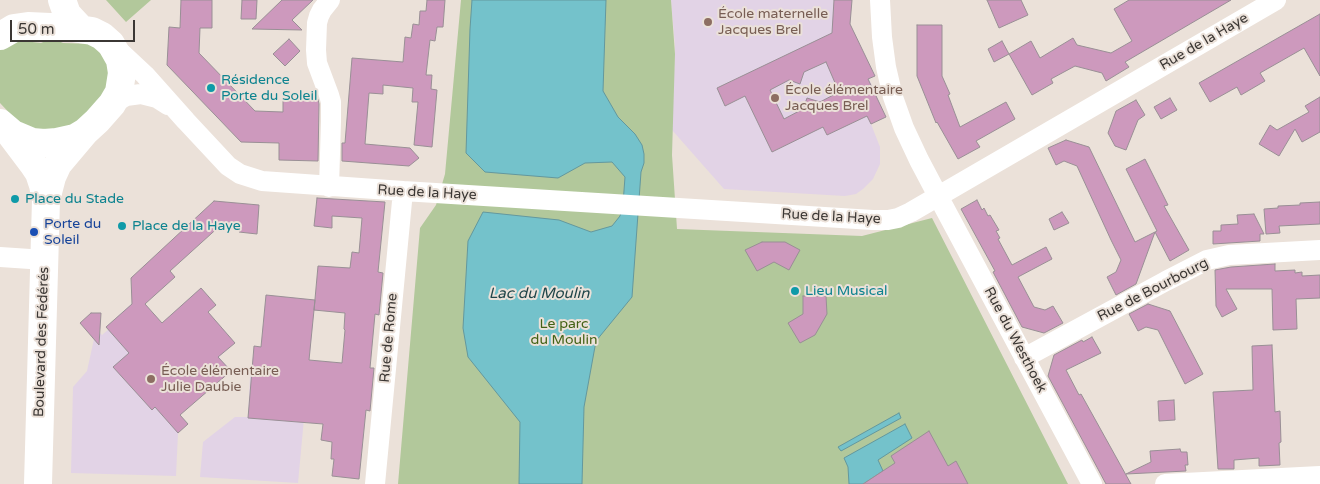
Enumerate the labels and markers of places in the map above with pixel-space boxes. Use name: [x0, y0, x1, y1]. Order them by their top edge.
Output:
place label: École maternelle Jacques Brel: [718, 6, 828, 38]
marker: École maternelle Jacques Brel: [702, 16, 714, 28]
place label: Résidence Porte du Soleil: [221, 72, 317, 104]
marker: Résidence Porte du Soleil: [205, 82, 217, 94]
place label: École élémentaire Jacques Brel: [785, 82, 903, 114]
marker: École élémentaire Jacques Brel: [769, 92, 781, 104]
place label: Place du Stade: [25, 191, 124, 207]
marker: Place du Stade: [9, 193, 21, 205]
place label: Porte du Soleil: [44, 216, 101, 248]
place label: Place de la Haye: [132, 218, 241, 234]
marker: Place de la Haye: [116, 220, 128, 232]
marker: Porte du Soleil: [28, 226, 40, 238]
place label: Lieu Musical: [805, 283, 888, 299]
marker: Lieu Musical: [789, 285, 801, 297]
place label: École élémentaire Julie Daubie: [161, 363, 279, 396]
marker: École élémentaire Julie Daubie: [145, 373, 157, 385]

